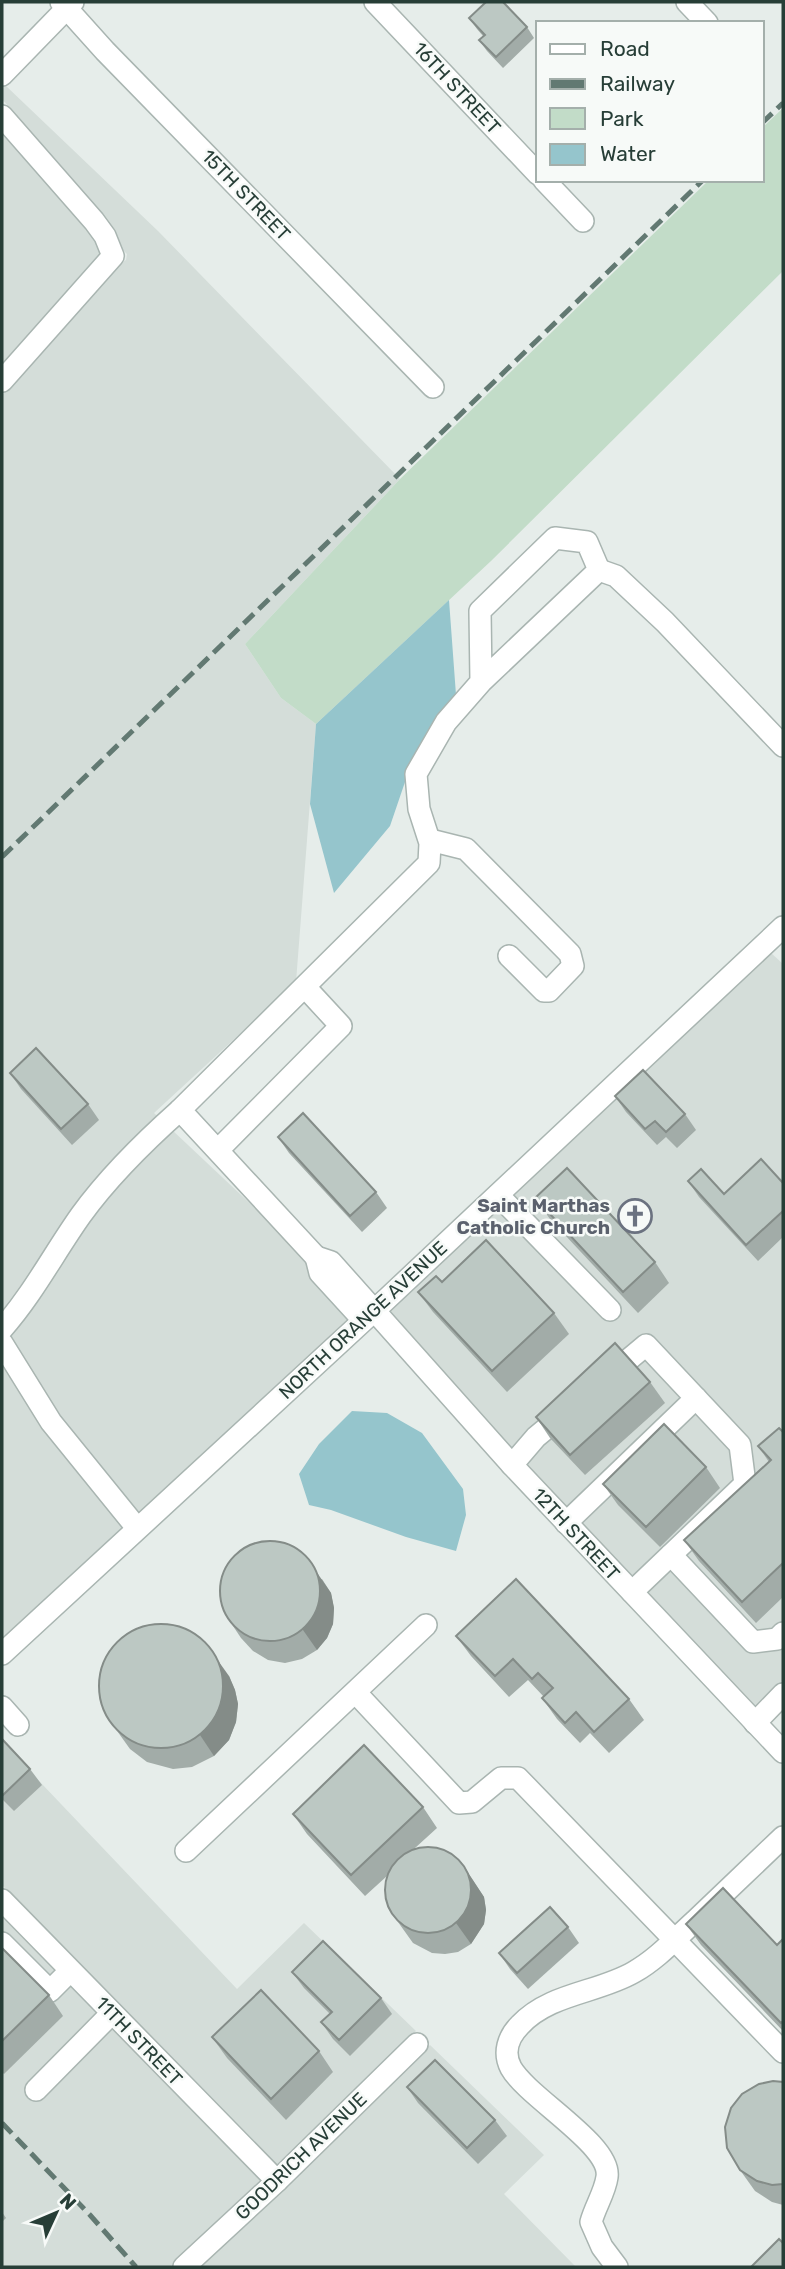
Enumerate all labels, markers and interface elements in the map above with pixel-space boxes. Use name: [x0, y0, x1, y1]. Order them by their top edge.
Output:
legend: [536, 21, 764, 182]
text: Road: [600, 36, 650, 61]
street label: 16TH STREET: [409, 37, 505, 139]
text: Railway: [600, 71, 675, 96]
text: Park: [600, 106, 644, 131]
text: Water: [600, 141, 656, 166]
street label: 15TH STREET: [197, 145, 295, 245]
place label: Saint Marthas Catholic Church: [457, 1194, 610, 1239]
church icon: Saint Marthas Catholic Church: [616, 1197, 654, 1235]
street label: NORTH ORANGE AVENUE: [274, 1236, 452, 1404]
street label: 12TH STREET: [527, 1483, 625, 1585]
street label: 11TH STREET: [91, 1992, 187, 2090]
street label: GOODRICH AVENUE: [231, 2087, 371, 2225]
north arrow: [21, 2178, 91, 2248]
text: N: [55, 2189, 81, 2214]

